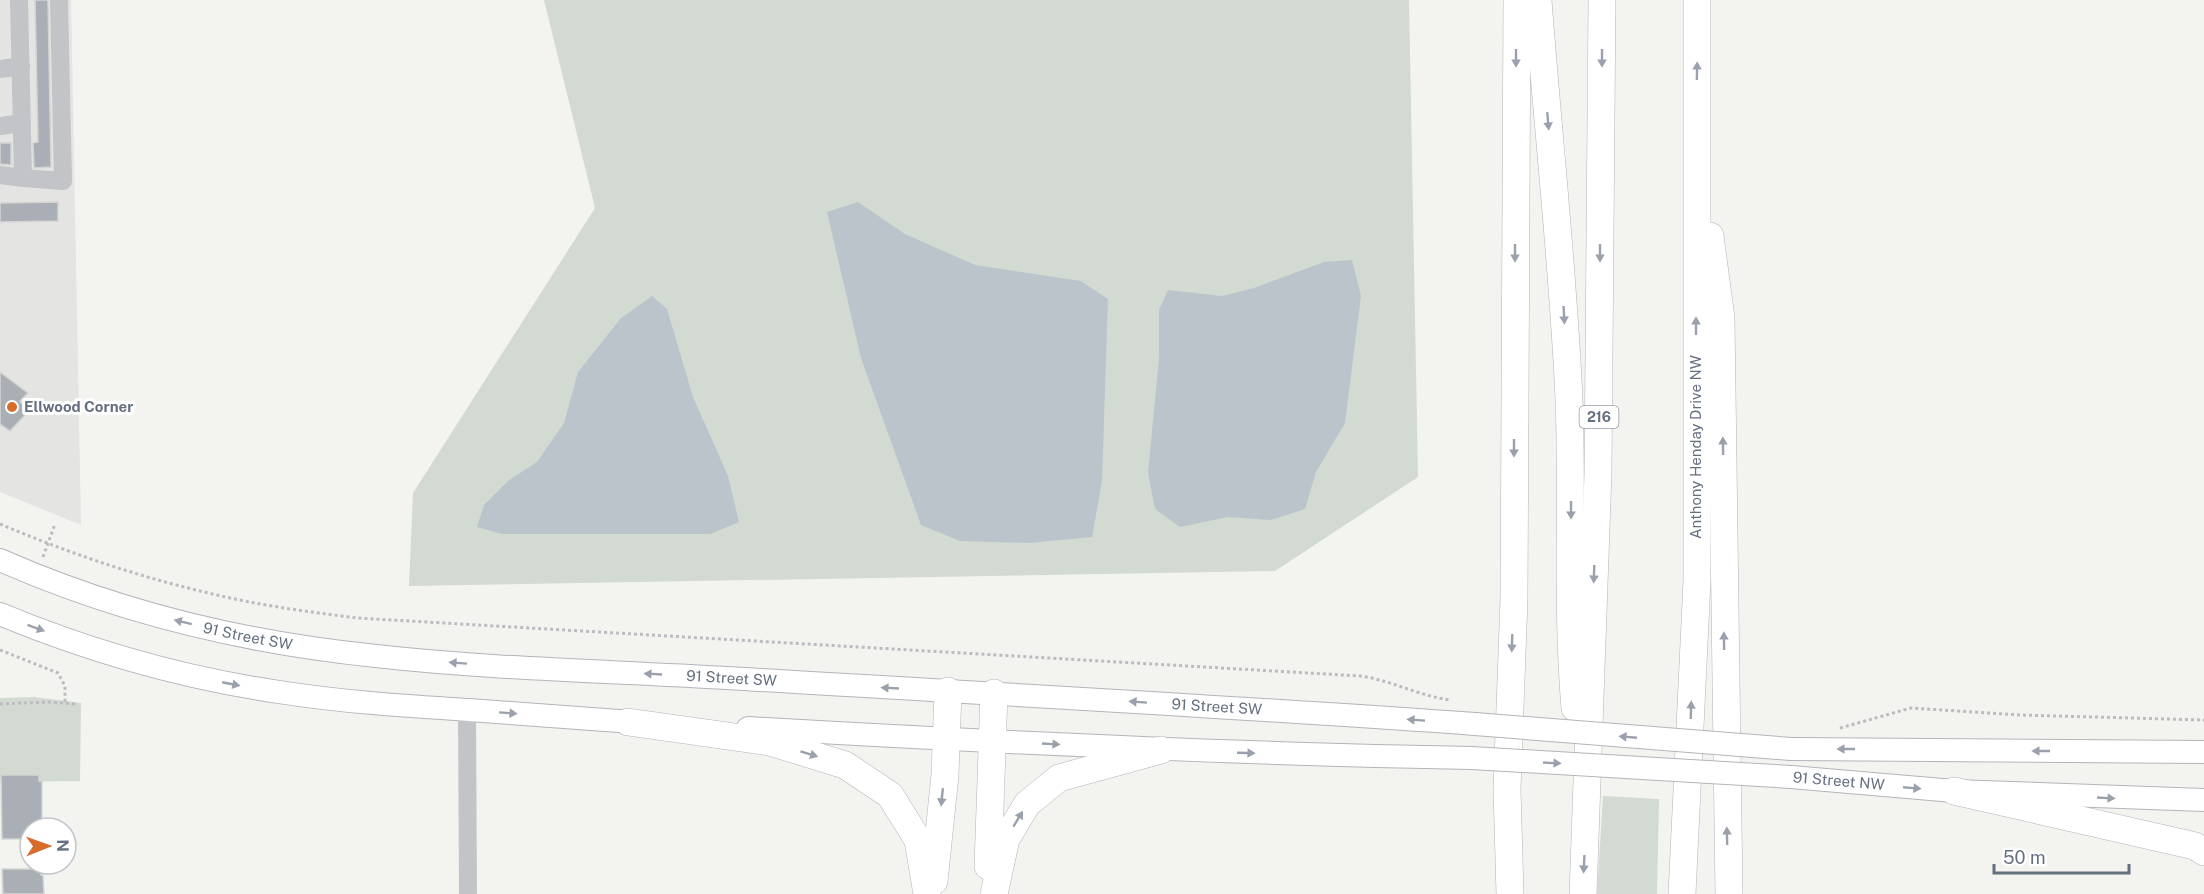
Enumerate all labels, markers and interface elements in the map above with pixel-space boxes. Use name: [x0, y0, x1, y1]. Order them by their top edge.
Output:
one-way arrow: [1511, 49, 1521, 68]
one-way arrow: [1597, 49, 1606, 68]
one-way arrow: [1692, 61, 1701, 80]
one-way arrow: [1543, 112, 1552, 131]
one-way arrow: [1510, 244, 1520, 263]
one-way arrow: [1595, 244, 1605, 263]
one-way arrow: [1559, 306, 1568, 325]
one-way arrow: [1691, 316, 1701, 335]
street label: Anthony Henday Drive NW: [1687, 355, 1704, 539]
place label: Ellwood Corner: [24, 398, 133, 415]
marker: Ellwood Corner: [5, 400, 19, 414]
road number: 216: [1580, 406, 1618, 428]
one-way arrow: [1718, 436, 1727, 455]
one-way arrow: [1509, 439, 1519, 458]
one-way arrow: [1566, 501, 1576, 520]
one-way arrow: [1590, 565, 1599, 584]
one-way arrow: [174, 616, 192, 626]
street label: 91 Street SW: [202, 619, 294, 653]
one-way arrow: [28, 623, 46, 633]
one-way arrow: [1719, 631, 1729, 650]
one-way arrow: [1507, 634, 1517, 653]
one-way arrow: [449, 658, 468, 668]
street label: 91 Street SW: [686, 667, 777, 689]
one-way arrow: [644, 669, 663, 678]
one-way arrow: [221, 679, 240, 689]
one-way arrow: [880, 683, 899, 692]
street label: 91 Street SW: [1171, 695, 1263, 718]
one-way arrow: [1129, 697, 1148, 707]
one-way arrow: [1687, 700, 1696, 719]
one-way arrow: [498, 708, 517, 718]
one-way arrow: [1407, 715, 1426, 725]
one-way arrow: [1618, 732, 1637, 742]
one-way arrow: [1042, 739, 1061, 749]
one-way arrow: [1836, 745, 1855, 754]
one-way arrow: [2031, 746, 2050, 756]
one-way arrow: [1237, 748, 1256, 758]
one-way arrow: [800, 750, 818, 759]
one-way arrow: [1542, 758, 1561, 767]
street label: 91 Street NW: [1792, 768, 1886, 793]
one-way arrow: [1902, 783, 1921, 792]
one-way arrow: [938, 787, 947, 806]
one-way arrow: [2097, 793, 2116, 803]
one-way arrow: [1012, 811, 1023, 827]
north arrow: [18, 816, 78, 876]
one-way arrow: [1722, 826, 1732, 845]
scale bar: [1994, 837, 2129, 875]
text: N: [53, 839, 72, 852]
text: 50 m: [2003, 847, 2046, 868]
one-way arrow: [1580, 854, 1589, 873]

